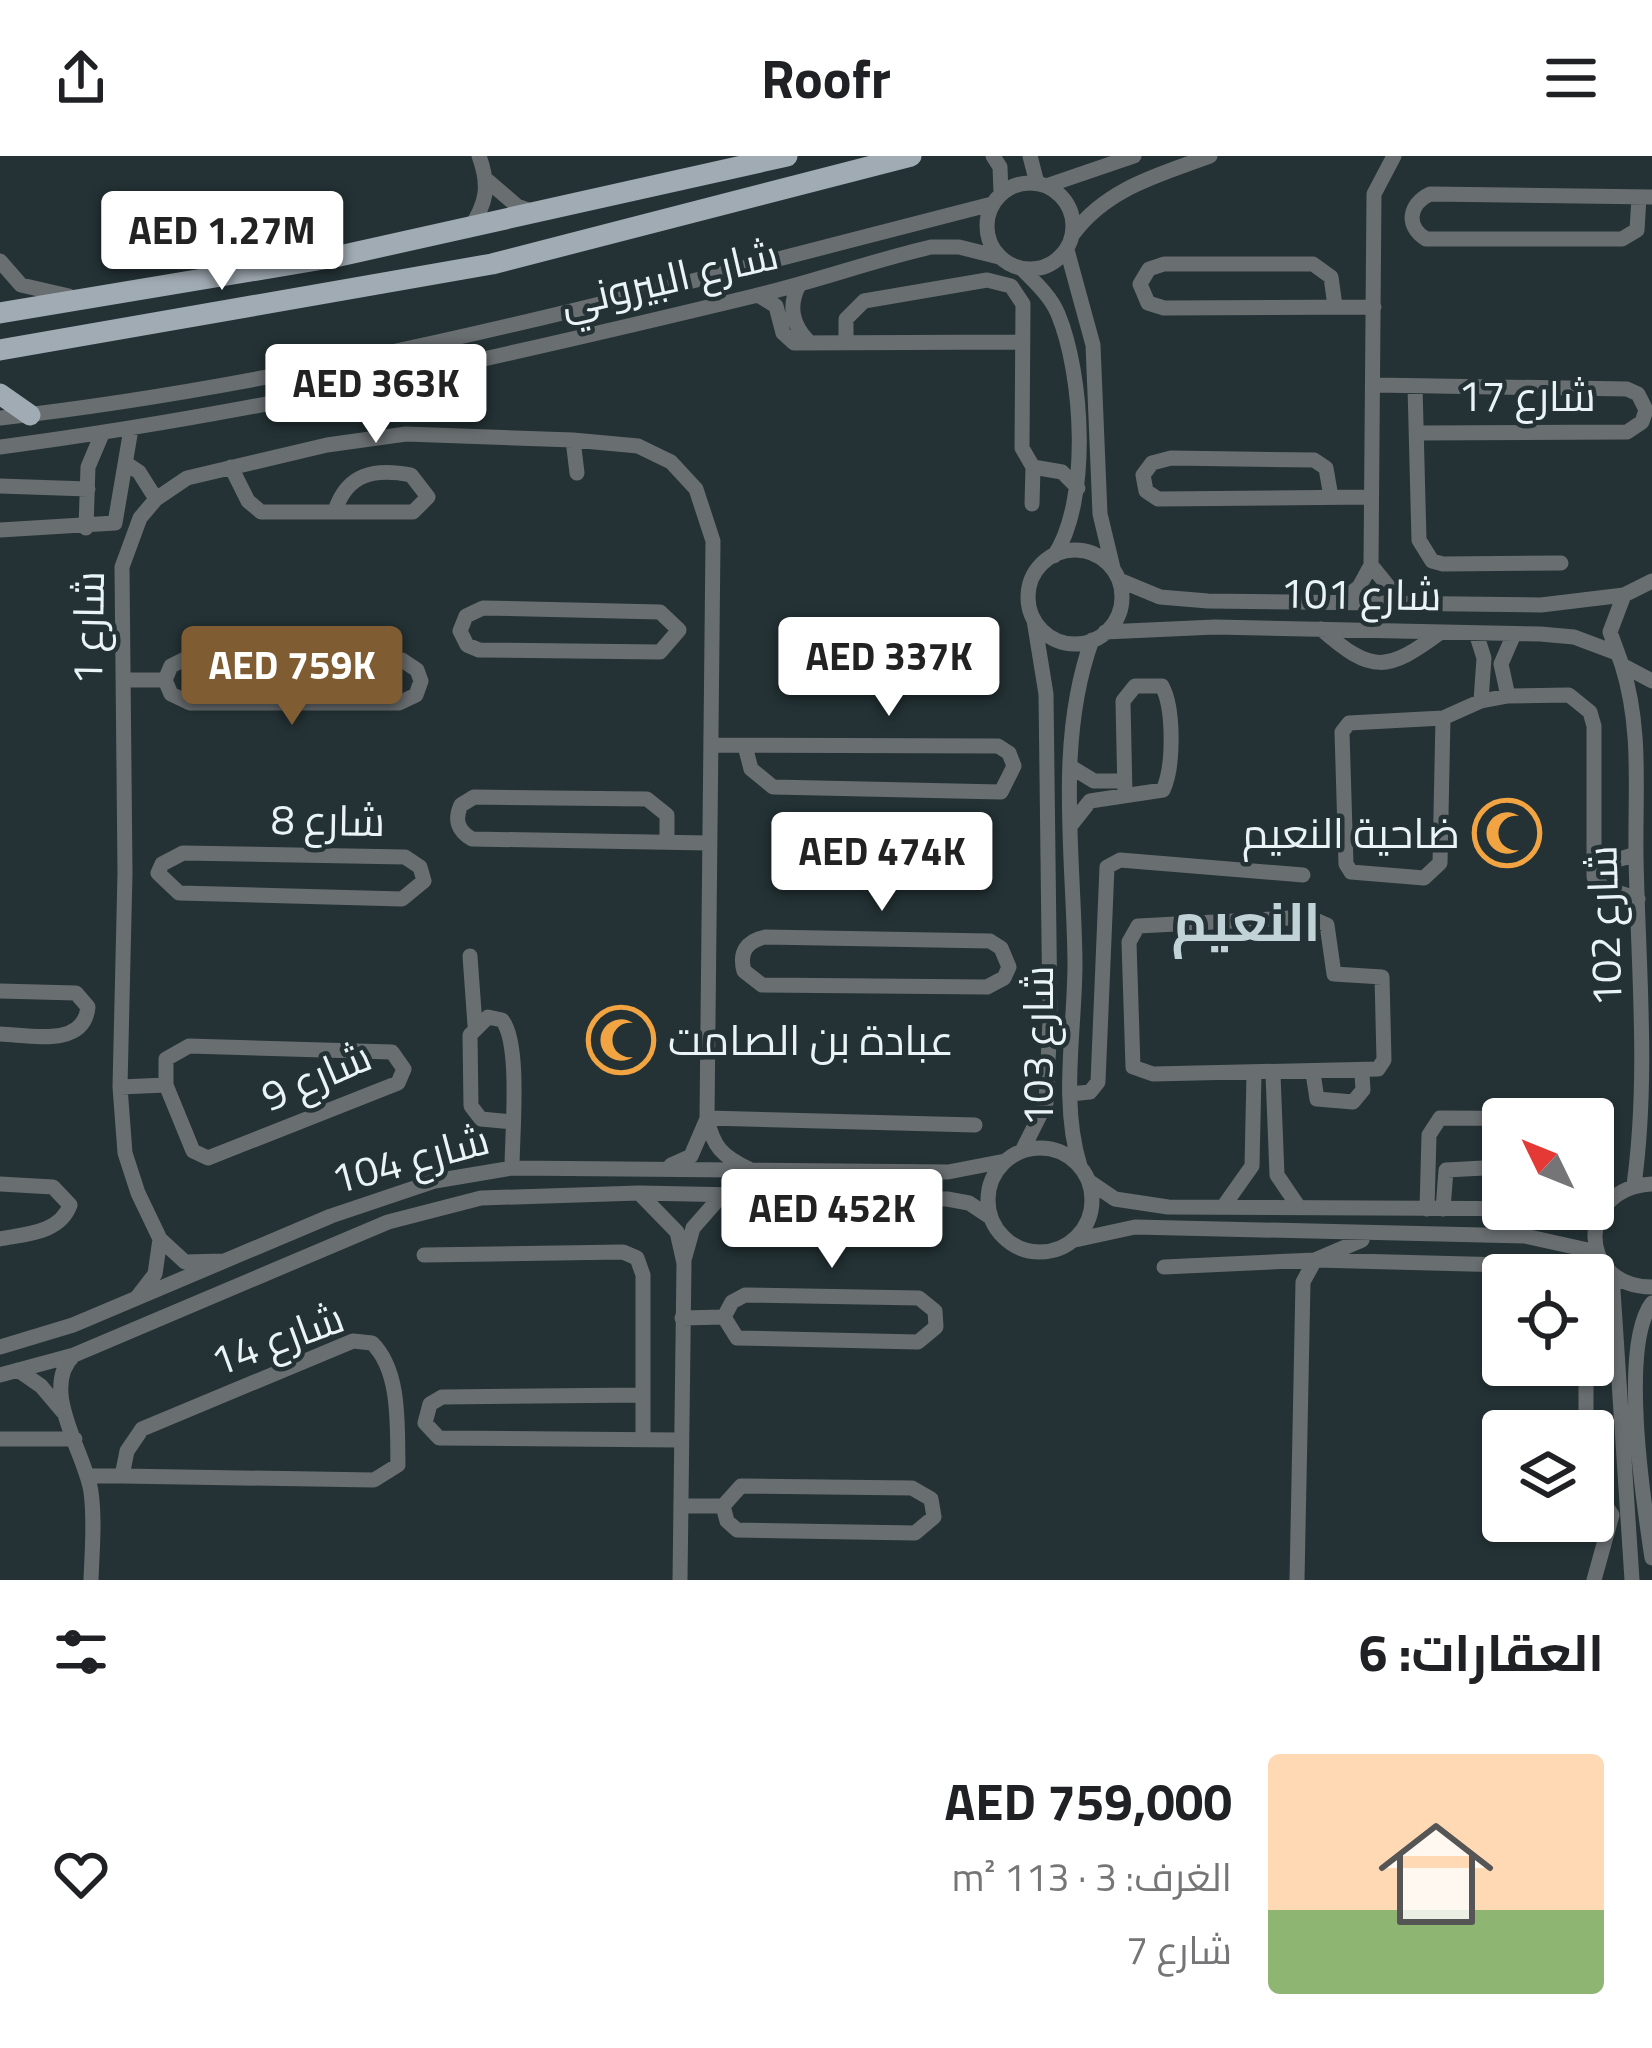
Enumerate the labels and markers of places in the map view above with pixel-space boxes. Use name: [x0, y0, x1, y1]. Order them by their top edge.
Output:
pin: AED 1.27M: [85, 191, 359, 293]
pin: AED 363K: [252, 344, 500, 446]
pin: AED 337K: [765, 617, 1013, 719]
pin: AED 759K: [168, 626, 416, 728]
mosque icon: ضاحية النعيم: [1472, 798, 1542, 868]
place label: ضاحية النعيم: [1242, 800, 1460, 864]
pin: AED 474K: [758, 812, 1006, 914]
mosque icon: عبادة بن الصامت: [586, 1005, 656, 1075]
place label: عبادة بن الصامت: [668, 1007, 954, 1071]
pin: AED 452K: [708, 1169, 956, 1271]

